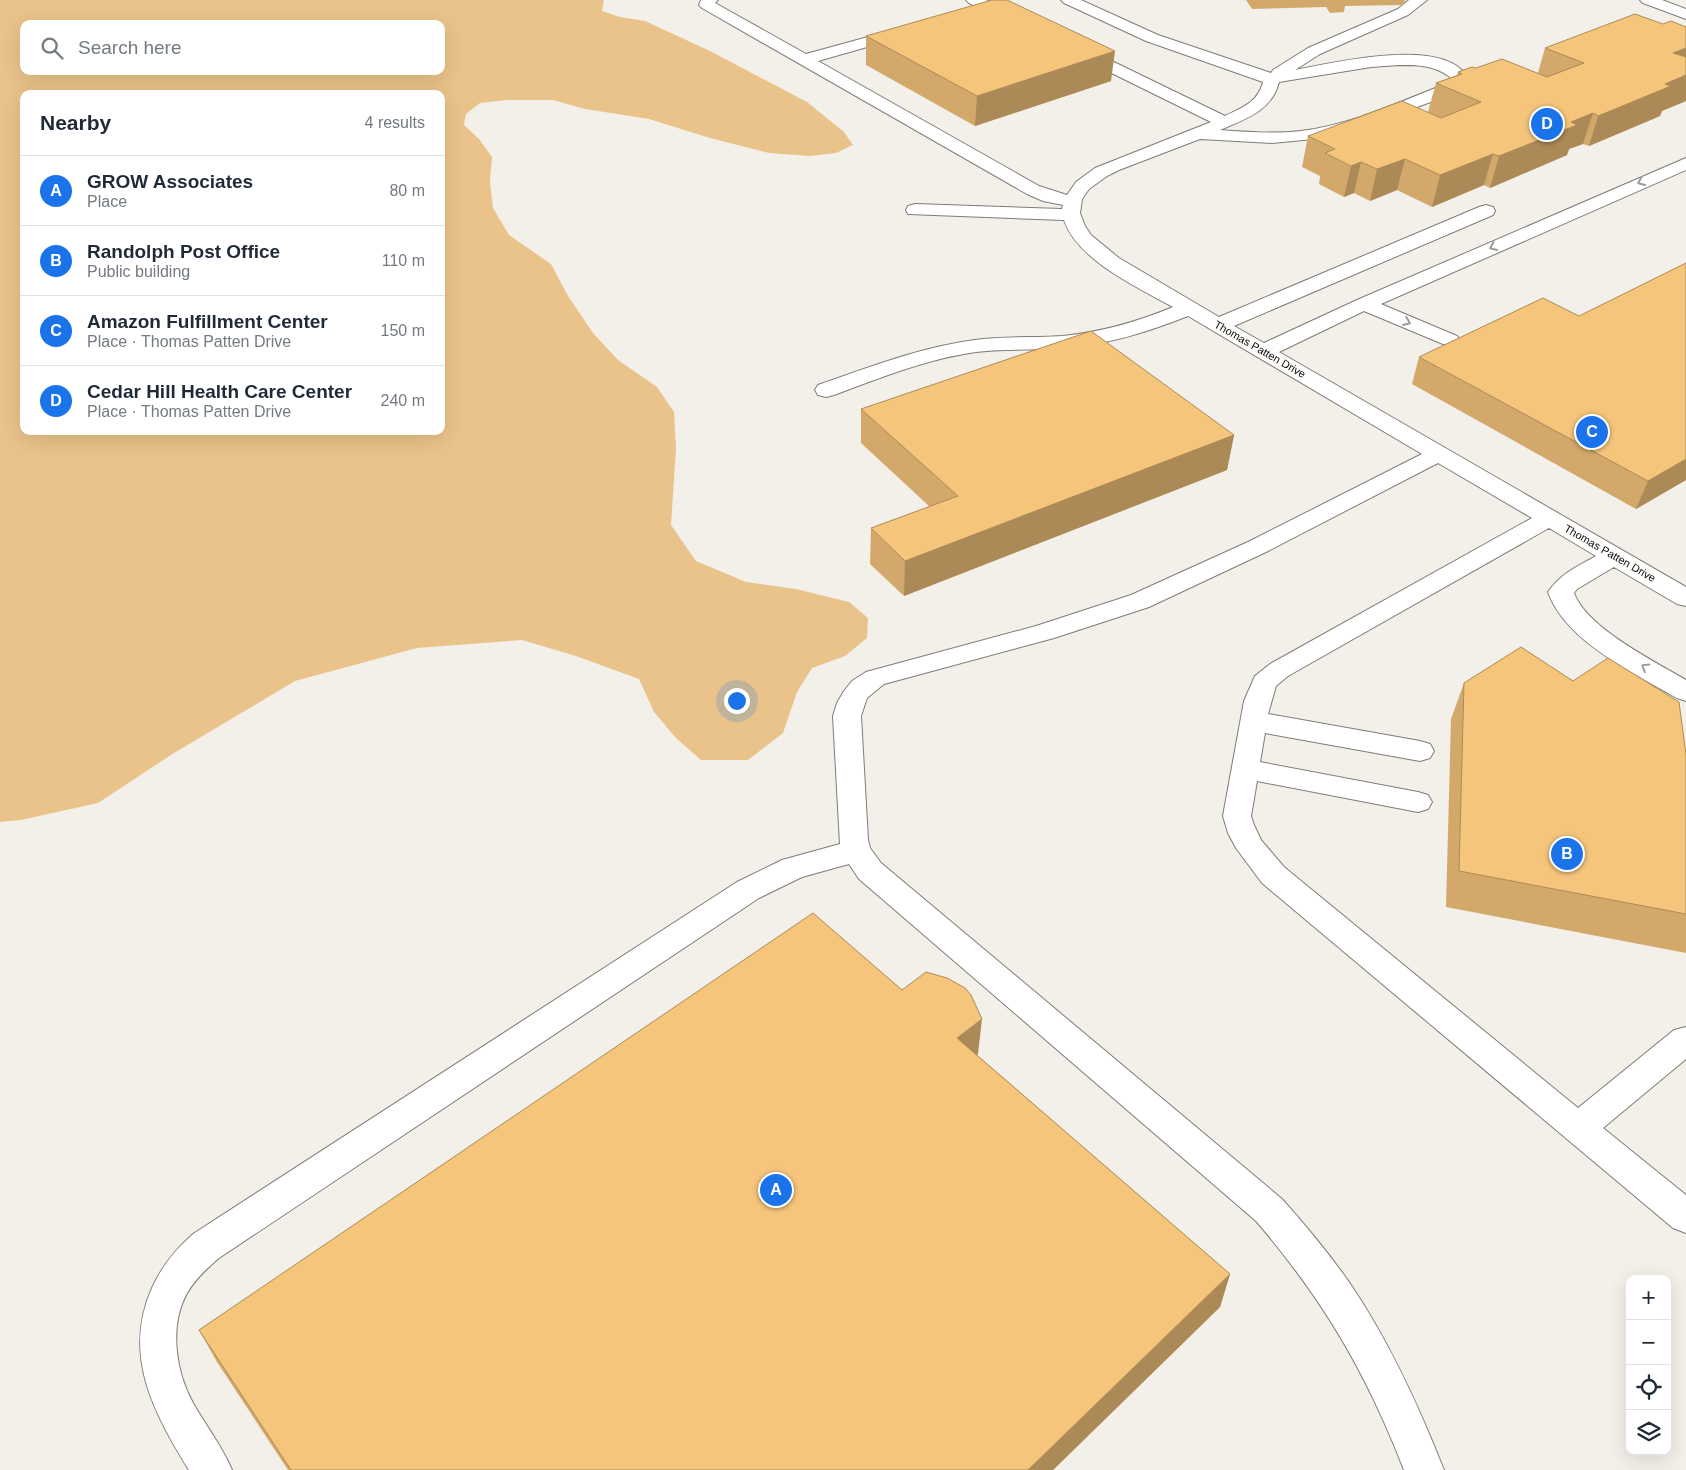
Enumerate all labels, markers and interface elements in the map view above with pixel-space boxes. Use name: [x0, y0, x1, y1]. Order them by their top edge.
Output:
search box: [20, 20, 445, 75]
icon: search: [38, 34, 66, 62]
text: Search here: [78, 37, 182, 58]
pin: D: [1531, 105, 1563, 143]
text: Nearby: [40, 111, 111, 134]
text: 4 results: [365, 114, 425, 131]
text: GROW Associates: [87, 171, 253, 192]
one-way arrow: [1637, 176, 1646, 187]
text: A: [50, 182, 62, 199]
text: 80 m: [389, 182, 425, 199]
text: Place: [87, 193, 127, 210]
text: Randolph Post Office: [87, 241, 280, 262]
one-way arrow: [1489, 241, 1498, 252]
text: B: [50, 252, 62, 269]
text: 110 m: [382, 252, 425, 269]
text: Public building: [87, 263, 190, 280]
text: Amazon Fulfillment Center: [87, 311, 328, 332]
one-way arrow: [1402, 316, 1411, 327]
street label: Thomas Patten Drive: [1212, 318, 1308, 380]
text: C: [50, 322, 62, 339]
text: 150 m: [381, 322, 425, 339]
text: Place · Thomas Patten Drive: [87, 333, 291, 350]
text: Cedar Hill Health Care Center: [87, 381, 352, 402]
text: D: [50, 392, 62, 409]
text: 240 m: [381, 392, 425, 409]
text: Place · Thomas Patten Drive: [87, 403, 291, 420]
pin: C: [1576, 413, 1608, 451]
street label: Thomas Patten Drive: [1562, 522, 1658, 584]
one-way arrow: [1641, 663, 1650, 673]
your location: [724, 688, 750, 714]
pin: B: [1551, 835, 1583, 873]
pin: A: [760, 1171, 792, 1209]
map controls: [1626, 1275, 1671, 1455]
button: +: [1626, 1275, 1671, 1320]
button: −: [1626, 1320, 1671, 1365]
button: locate: [1626, 1365, 1671, 1410]
button: layers: [1626, 1410, 1671, 1455]

